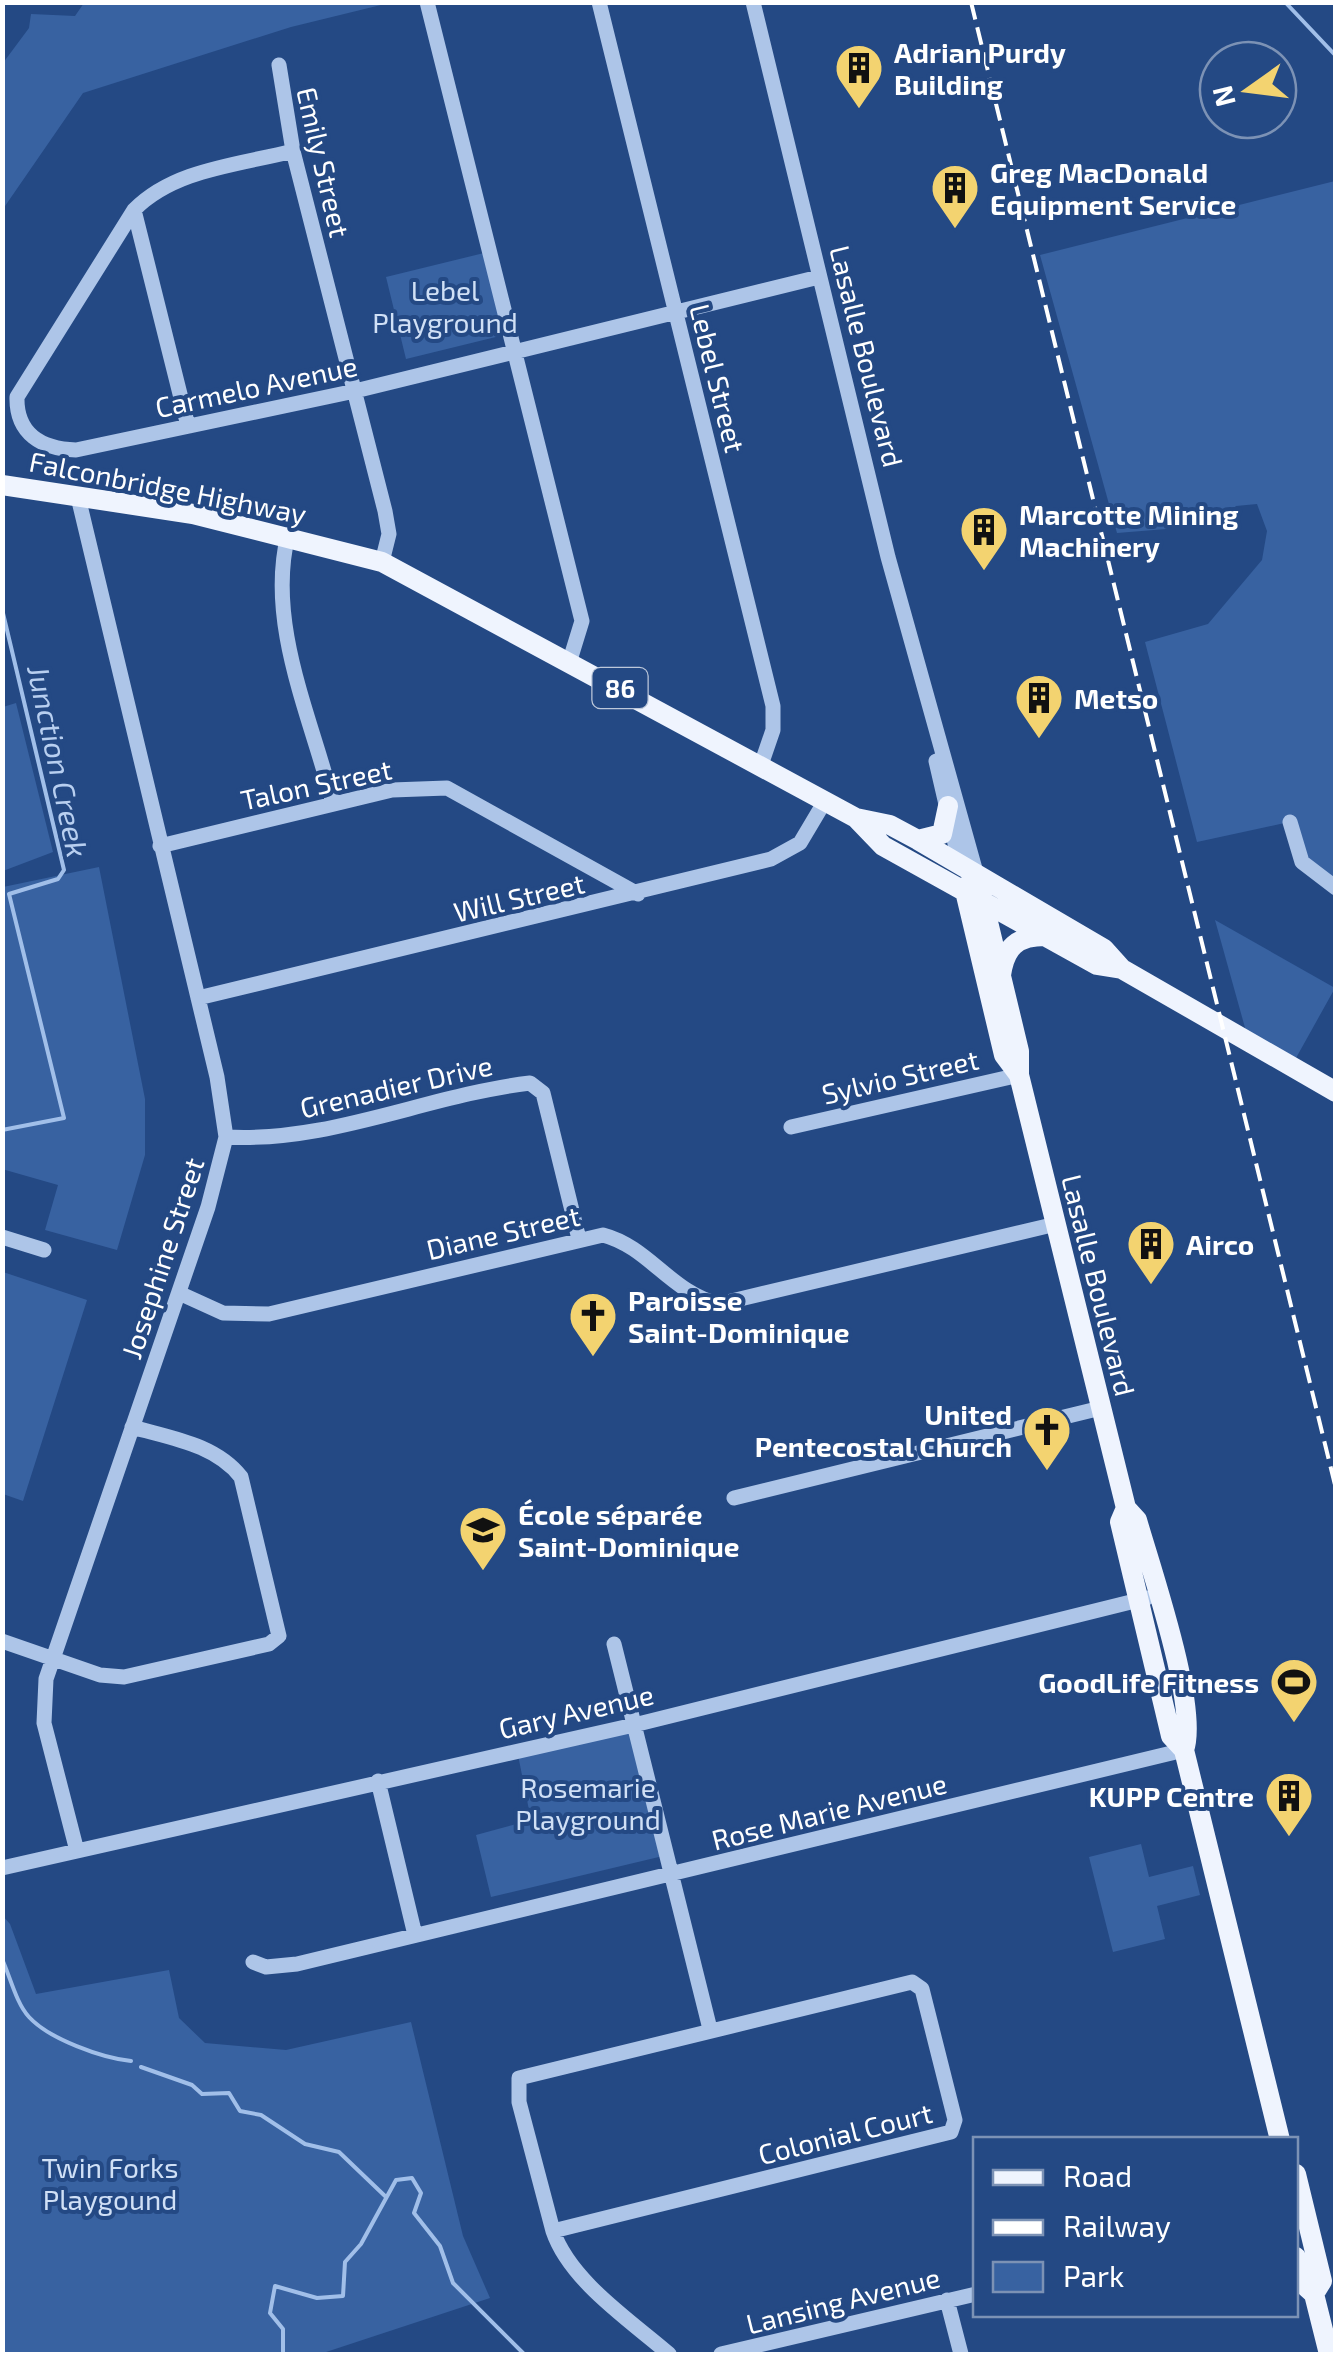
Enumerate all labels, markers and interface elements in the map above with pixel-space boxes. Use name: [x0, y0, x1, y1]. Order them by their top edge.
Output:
place label: Adrian Purdy Building: [894, 35, 1066, 101]
north arrow: [1198, 40, 1298, 140]
building icon: Adrian Purdy Building: [833, 42, 885, 110]
text: N: [1204, 82, 1242, 110]
street label: Emily Street: [290, 84, 358, 240]
place label: Greg MacDonald Equipment Service: [990, 155, 1236, 221]
building icon: Greg MacDonald Equipment Service: [929, 162, 981, 230]
street label: Lasalle Boulevard: [823, 242, 911, 470]
park label: Lebel Playground: [372, 273, 518, 339]
street label: Lebel Street: [683, 300, 753, 456]
street label: Carmelo Avenue: [152, 348, 360, 424]
street label: Falconbridge Highway: [27, 443, 310, 531]
place label: Marcotte Mining Machinery: [1019, 497, 1239, 563]
building icon: Marcotte Mining Machinery: [958, 504, 1010, 572]
water label: Junction Creek: [21, 661, 97, 860]
road number: 86: [592, 668, 648, 708]
building icon: Metso: [1013, 672, 1065, 740]
place label: Metso: [1074, 681, 1158, 715]
street label: Talon Street: [237, 751, 395, 817]
street label: Will Street: [450, 865, 588, 929]
street label: Sylvio Street: [818, 1041, 982, 1111]
street label: Grenadier Drive: [296, 1047, 496, 1125]
street label: Josephine Street: [113, 1153, 211, 1363]
street label: Lasalle Boulevard: [1055, 1171, 1143, 1399]
street label: Diane Street: [423, 1198, 583, 1266]
building icon: Airco: [1125, 1218, 1177, 1286]
place label: Airco: [1186, 1227, 1254, 1261]
place label: Paroisse Saint-Dominique: [628, 1283, 850, 1349]
church icon: Paroisse Saint-Dominique: [567, 1290, 619, 1358]
place label: United Pentecostal Church: [755, 1397, 1012, 1463]
church icon: United Pentecostal Church: [1021, 1404, 1073, 1472]
place label: École séparée Saint-Dominique: [518, 1497, 740, 1563]
school or university icon: École séparée Saint-Dominique: [457, 1504, 509, 1572]
sports icon: GoodLife Fitness: [1268, 1656, 1320, 1724]
place label: GoodLife Fitness: [1038, 1665, 1259, 1699]
street label: Gary Avenue: [495, 1677, 657, 1745]
street label: Rose Marie Avenue: [708, 1765, 950, 1857]
park label: Rosemarie Playground: [515, 1770, 661, 1836]
building icon: KUPP Centre: [1263, 1770, 1315, 1838]
place label: KUPP Centre: [1089, 1779, 1254, 1813]
street label: Colonial Court: [754, 2095, 936, 2171]
legend: [973, 2137, 1298, 2317]
park label: Twin Forks Playgound: [41, 2150, 179, 2216]
text: Road: [1063, 2157, 1132, 2193]
text: Railway: [1063, 2207, 1171, 2243]
text: Park: [1063, 2257, 1124, 2293]
street label: Lansing Avenue: [743, 2259, 943, 2341]

